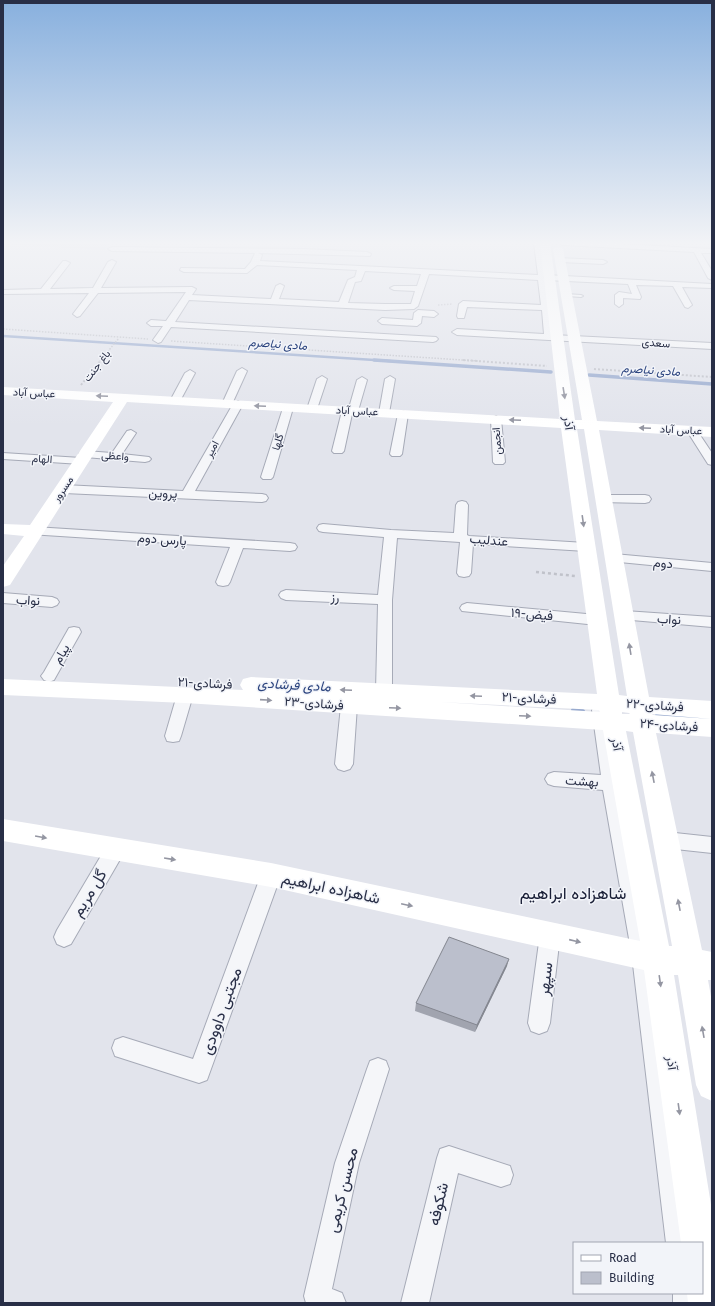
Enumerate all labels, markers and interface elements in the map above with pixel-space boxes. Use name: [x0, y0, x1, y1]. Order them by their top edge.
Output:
water label: مادی نیاصرم: [247, 335, 308, 354]
street label: سعدی: [641, 336, 671, 351]
street label: باغ جنت: [81, 348, 114, 385]
water label: مادی نیاصرم: [620, 361, 681, 380]
street label: عباس آباد: [13, 385, 56, 401]
one-way arrow: [562, 386, 568, 399]
one-way arrow: [96, 393, 108, 400]
one-way arrow: [254, 402, 266, 409]
street label: عباس آباد: [336, 403, 379, 419]
street label: آذر: [559, 414, 578, 432]
one-way arrow: [509, 417, 521, 424]
street label: عباس آباد: [660, 422, 703, 438]
one-way arrow: [639, 425, 651, 432]
street label: انجمن: [490, 427, 504, 455]
street label: گلها: [269, 432, 287, 452]
street label: امیر: [202, 438, 222, 460]
street label: واعظی: [101, 449, 129, 463]
street label: الهام: [31, 452, 53, 467]
street label: مسرور: [49, 474, 76, 505]
street label: پروین: [148, 485, 178, 503]
one-way arrow: [580, 515, 586, 527]
street label: پارس دوم: [137, 530, 187, 550]
street label: عندلیب: [469, 531, 509, 549]
street label: دوم: [652, 555, 673, 572]
street label: رز: [329, 589, 340, 606]
street label: نواب: [15, 592, 41, 609]
street label: ۱۹-فیض: [510, 605, 554, 624]
street label: نواب: [656, 611, 682, 628]
street label: پیام: [49, 641, 74, 668]
one-way arrow: [627, 643, 633, 655]
street label: ۲۱-فرشادی: [177, 674, 233, 693]
water label: مادی فرشادی: [257, 675, 332, 695]
one-way arrow: [340, 686, 352, 693]
street label: ۲۱-فرشادی: [501, 689, 557, 708]
one-way arrow: [470, 692, 482, 699]
street label: ۲۳-فرشادی: [284, 693, 344, 714]
street label: ۲۲-فرشادی: [626, 696, 684, 716]
one-way arrow: [260, 697, 272, 704]
one-way arrow: [389, 705, 401, 712]
one-way arrow: [519, 713, 531, 720]
street label: ۲۴-فرشادی: [639, 715, 699, 736]
street label: آذر: [607, 735, 626, 753]
one-way arrow: [650, 771, 656, 783]
street label: بهشت: [565, 773, 599, 790]
one-way arrow: [35, 834, 48, 840]
one-way arrow: [163, 856, 176, 862]
street label: گل مریم: [67, 866, 111, 921]
street label: شاهزاده ابراهیم: [280, 868, 382, 909]
district label: شاهزاده ابراهیم: [520, 883, 626, 904]
one-way arrow: [675, 899, 681, 911]
one-way arrow: [401, 902, 413, 908]
one-way arrow: [569, 938, 581, 944]
street label: سپهر: [533, 961, 558, 998]
street label: مجتبی داوودی: [196, 965, 246, 1058]
one-way arrow: [657, 975, 663, 987]
one-way arrow: [700, 1026, 706, 1039]
street label: آذر: [662, 1054, 681, 1072]
one-way arrow: [676, 1103, 682, 1115]
street label: محسن کریمی: [322, 1146, 363, 1235]
street label: شکوفه: [424, 1181, 453, 1228]
legend: [573, 1242, 703, 1294]
text: Road: [609, 1251, 637, 1265]
text: Building: [609, 1271, 655, 1285]

